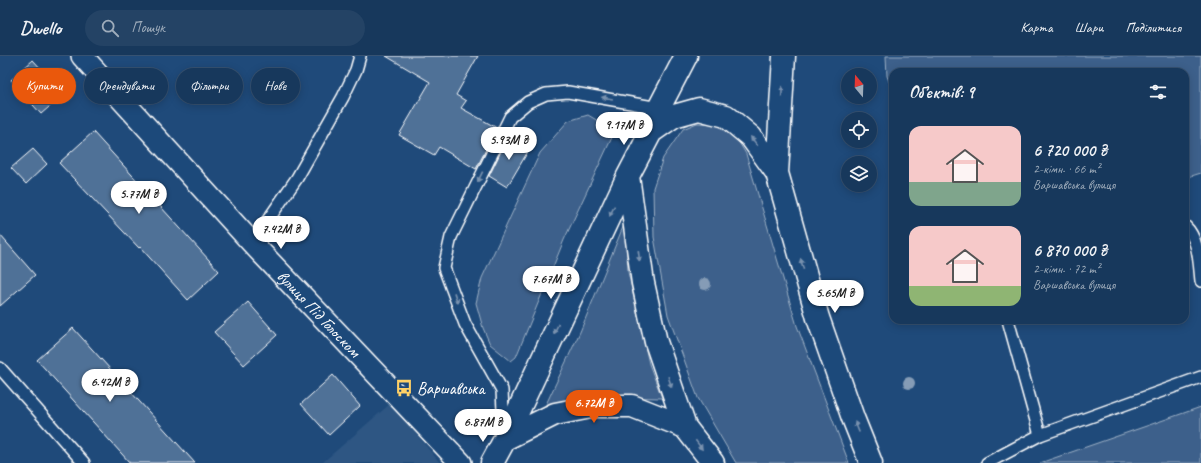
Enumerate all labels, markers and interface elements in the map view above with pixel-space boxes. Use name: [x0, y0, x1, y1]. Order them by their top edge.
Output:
search box: [85, 10, 365, 46]
text: Dwello: [20, 16, 61, 40]
icon: search: [99, 17, 121, 39]
text: Пошук: [131, 18, 165, 37]
text: Карта: [1021, 19, 1053, 36]
text: Шари: [1075, 19, 1103, 36]
text: Поділитися: [1125, 19, 1181, 36]
chip: Купити: [12, 68, 76, 104]
chip: Орендувати: [84, 68, 168, 104]
chip: Фільтри: [176, 68, 243, 104]
chip: Нове: [251, 68, 300, 104]
north arrow: [841, 68, 877, 104]
map controls: [841, 68, 877, 192]
icon: filters: [1147, 81, 1169, 103]
text: Об’єктів: 9: [909, 82, 974, 103]
one-way arrow: [779, 86, 786, 98]
one-way arrow: [601, 95, 613, 101]
pin: 9.17M ₴: [587, 112, 661, 146]
button: locate: [841, 112, 877, 148]
text: 9.17M ₴: [605, 117, 643, 133]
pin: 5.93M ₴: [472, 127, 546, 161]
text: 5.93M ₴: [490, 132, 528, 148]
one-way arrow: [750, 136, 758, 147]
text: 6 720 000 ₴: [1033, 140, 1107, 161]
icon: home: [941, 142, 989, 190]
button: layers: [841, 156, 877, 192]
text: 2-кімн. · 66 m²: [1033, 161, 1100, 177]
one-way arrow: [477, 172, 483, 183]
text: Варшавська вулиця: [1033, 177, 1115, 193]
pin: 5.77M ₴: [102, 181, 176, 215]
text: 5.77M ₴: [120, 186, 158, 202]
one-way arrow: [608, 206, 614, 218]
pin: 7.42M ₴: [244, 216, 318, 250]
text: 7.42M ₴: [262, 221, 300, 237]
text: 6 870 000 ₴: [1033, 240, 1107, 261]
icon: home: [941, 242, 989, 290]
one-way arrow: [636, 250, 642, 262]
one-way arrow: [799, 257, 805, 269]
text: 2-кімн. · 72 m²: [1033, 261, 1100, 277]
street label: вулиця Під Голоском: [273, 266, 366, 362]
pin: 7.67M ₴: [514, 266, 588, 300]
text: 7.67M ₴: [532, 271, 570, 287]
text: Варшавська вулиця: [1033, 277, 1115, 293]
pin: 5.65M ₴: [798, 280, 872, 314]
text: 5.65M ₴: [816, 285, 854, 301]
one-way arrow: [453, 292, 459, 304]
one-way arrow: [553, 323, 559, 335]
pin: 6.42M ₴: [73, 369, 147, 403]
text: 6.42M ₴: [91, 374, 130, 390]
one-way arrow: [667, 376, 673, 388]
bus stop icon: Варшавська: [394, 378, 414, 398]
place label: Варшавська: [417, 378, 487, 399]
pin: 6.72M ₴: [557, 390, 631, 424]
text: 6.72M ₴: [575, 395, 613, 411]
pin: 6.87M ₴: [446, 409, 520, 443]
text: 6.87M ₴: [464, 414, 502, 430]
one-way arrow: [853, 420, 859, 432]
one-way arrow: [695, 440, 703, 450]

